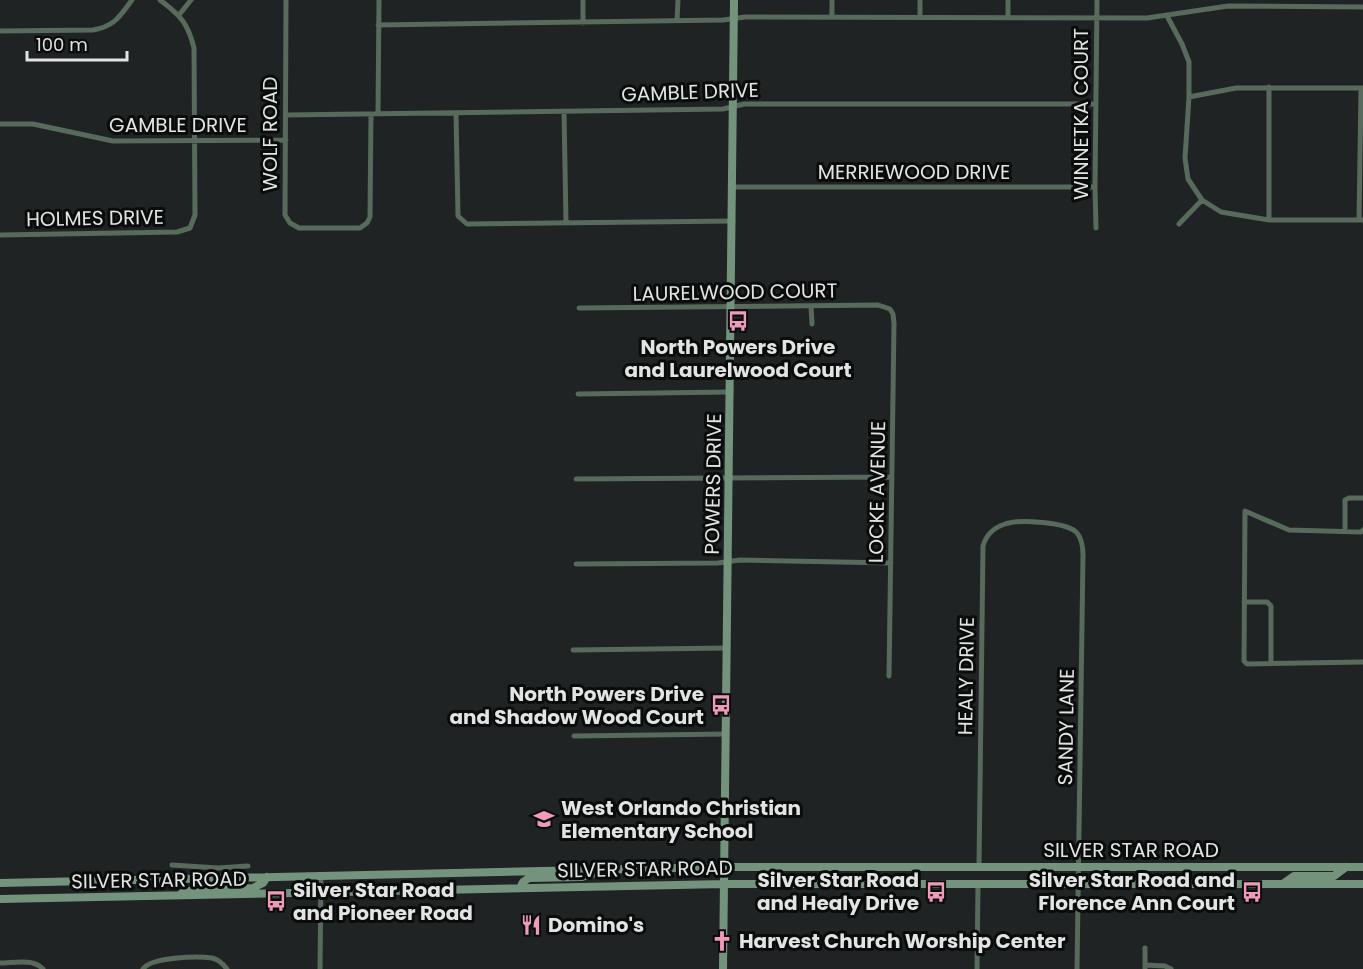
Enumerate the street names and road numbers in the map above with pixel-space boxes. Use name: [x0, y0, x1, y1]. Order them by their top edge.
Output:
street label: WINNETKA COURT: [1067, 28, 1095, 200]
street label: GAMBLE DRIVE: [621, 76, 759, 108]
street label: WOLF ROAD: [256, 77, 284, 191]
street label: GAMBLE DRIVE: [109, 111, 247, 139]
street label: MERRIEWOOD DRIVE: [818, 158, 1010, 186]
street label: HOLMES DRIVE: [26, 203, 164, 233]
street label: LAURELWOOD COURT: [632, 276, 838, 308]
street label: POWERS DRIVE: [698, 413, 728, 555]
street label: LOCKE AVENUE: [862, 421, 892, 563]
street label: HEALY DRIVE: [951, 617, 981, 735]
street label: SANDY LANE: [1051, 668, 1081, 786]
street label: SILVER STAR ROAD: [1043, 836, 1219, 864]
street label: SILVER STAR ROAD: [557, 853, 733, 885]
street label: SILVER STAR ROAD: [71, 864, 247, 896]

